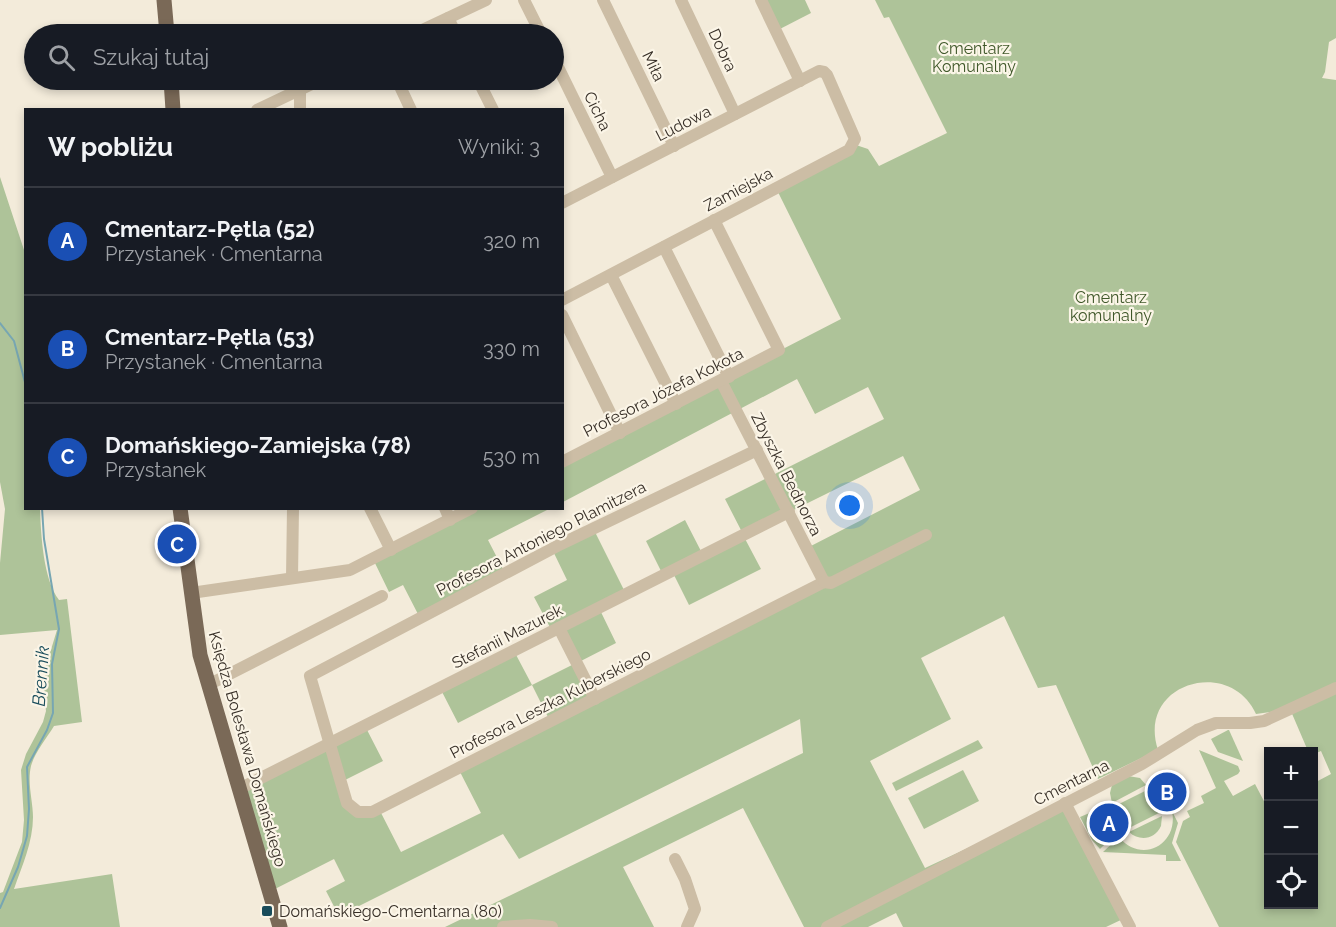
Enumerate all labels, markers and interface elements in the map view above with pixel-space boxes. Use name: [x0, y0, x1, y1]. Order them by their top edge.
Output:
search box: [24, 24, 564, 90]
street label: Dobra: [704, 26, 741, 75]
park label: Cmentarz Komunalny: [932, 39, 1016, 76]
icon: search: [45, 41, 78, 74]
text: Szukaj tutaj: [93, 44, 209, 70]
street label: Miła: [638, 48, 669, 84]
street label: Cicha: [580, 88, 615, 134]
street label: Ludowa: [652, 101, 714, 145]
text: W pobliżu: [48, 132, 173, 162]
text: Wyniki: 3: [458, 135, 540, 159]
street label: Zamiejska: [701, 163, 776, 215]
text: Cmentarz-Pętla (52): [105, 216, 315, 242]
text: A: [61, 229, 74, 253]
text: 320 m: [483, 229, 540, 253]
text: Przystanek · Cmentarna: [105, 242, 323, 266]
park label: Cmentarz komunalny: [1070, 288, 1152, 325]
text: Cmentarz-Pętla (53): [105, 324, 314, 350]
text: B: [61, 337, 74, 361]
text: 330 m: [483, 337, 540, 361]
street label: Profesora Józefa Kokota: [580, 344, 746, 441]
text: Przystanek · Cmentarna: [105, 350, 323, 374]
street label: Zbyszka Bednorza: [747, 409, 826, 539]
text: Domańskiego-Zamiejska (78): [105, 432, 410, 458]
text: C: [61, 445, 74, 469]
text: 530 m: [483, 445, 540, 469]
text: Przystanek: [105, 458, 206, 482]
street label: Profesora Antoniego Plamitzera: [433, 477, 649, 600]
your location: [835, 491, 864, 520]
pin: C: [158, 522, 196, 566]
street label: Stefanii Mazurek: [449, 600, 566, 673]
street label: Księdza Bolesława Domańskiego: [205, 629, 290, 869]
street label: Profesora Leszka Kuberskiego: [447, 644, 654, 763]
water label: Brennik: [28, 645, 53, 707]
map controls: [1264, 747, 1318, 909]
button: +: [1264, 747, 1318, 801]
street label: Cmentarna: [1030, 755, 1112, 810]
pin: B: [1148, 770, 1186, 814]
pin: A: [1090, 800, 1128, 846]
button: −: [1264, 801, 1318, 855]
button: locate: [1264, 855, 1318, 909]
place label: Domańskiego-Cmentarna (80): [279, 902, 502, 921]
marker: Domańskiego-Cmentarna (80): [260, 904, 274, 918]

